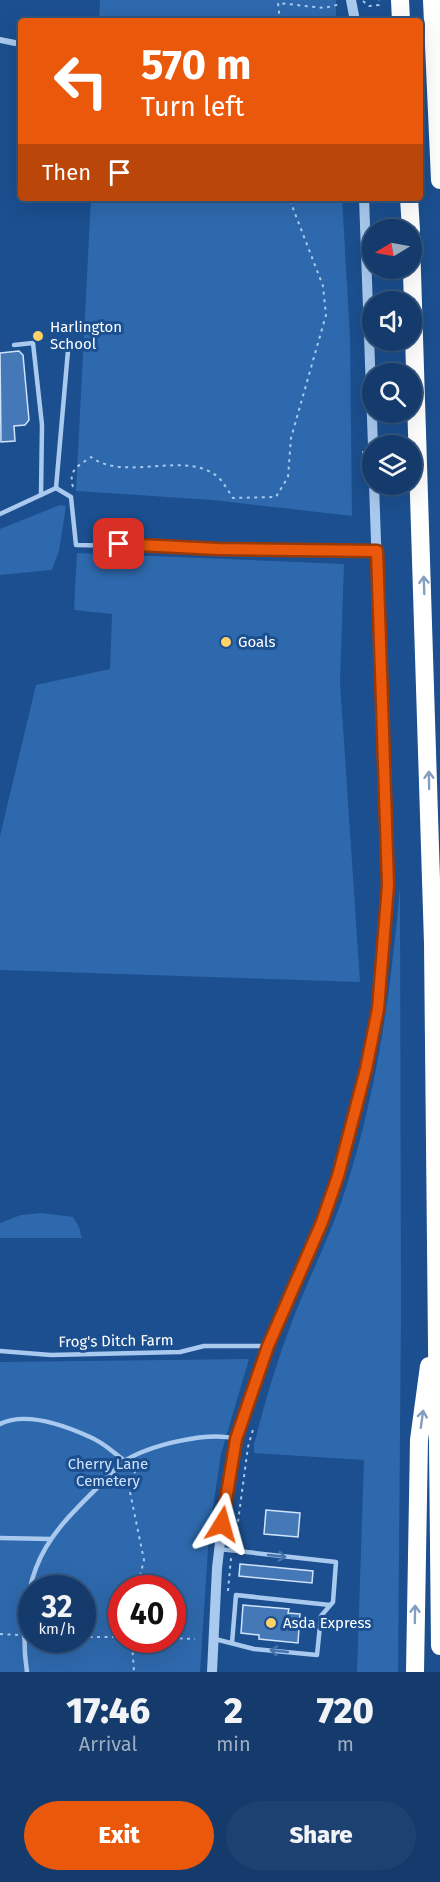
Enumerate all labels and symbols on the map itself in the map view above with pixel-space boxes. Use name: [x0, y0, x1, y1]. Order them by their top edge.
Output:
north arrow: [362, 219, 422, 279]
place label: Harlington School: [50, 318, 122, 353]
marker: Harlington School: [31, 329, 45, 343]
pin: [93, 518, 144, 569]
one-way arrow: [418, 576, 429, 596]
place label: Goals: [238, 633, 276, 651]
marker: Goals: [219, 635, 233, 649]
one-way arrow: [423, 771, 435, 791]
street label: Frog's Ditch Farm: [58, 1331, 174, 1351]
one-way arrow: [417, 1409, 428, 1429]
park label: Cherry Lane Cemetery: [68, 1455, 148, 1490]
position arrow: [190, 1492, 254, 1556]
one-way arrow: [267, 1551, 287, 1562]
speed limit sign: 40: [108, 1575, 186, 1653]
one-way arrow: [410, 1604, 421, 1624]
place label: Asda Express: [283, 1614, 371, 1632]
marker: Asda Express: [264, 1616, 278, 1630]
one-way arrow: [269, 1645, 289, 1656]

